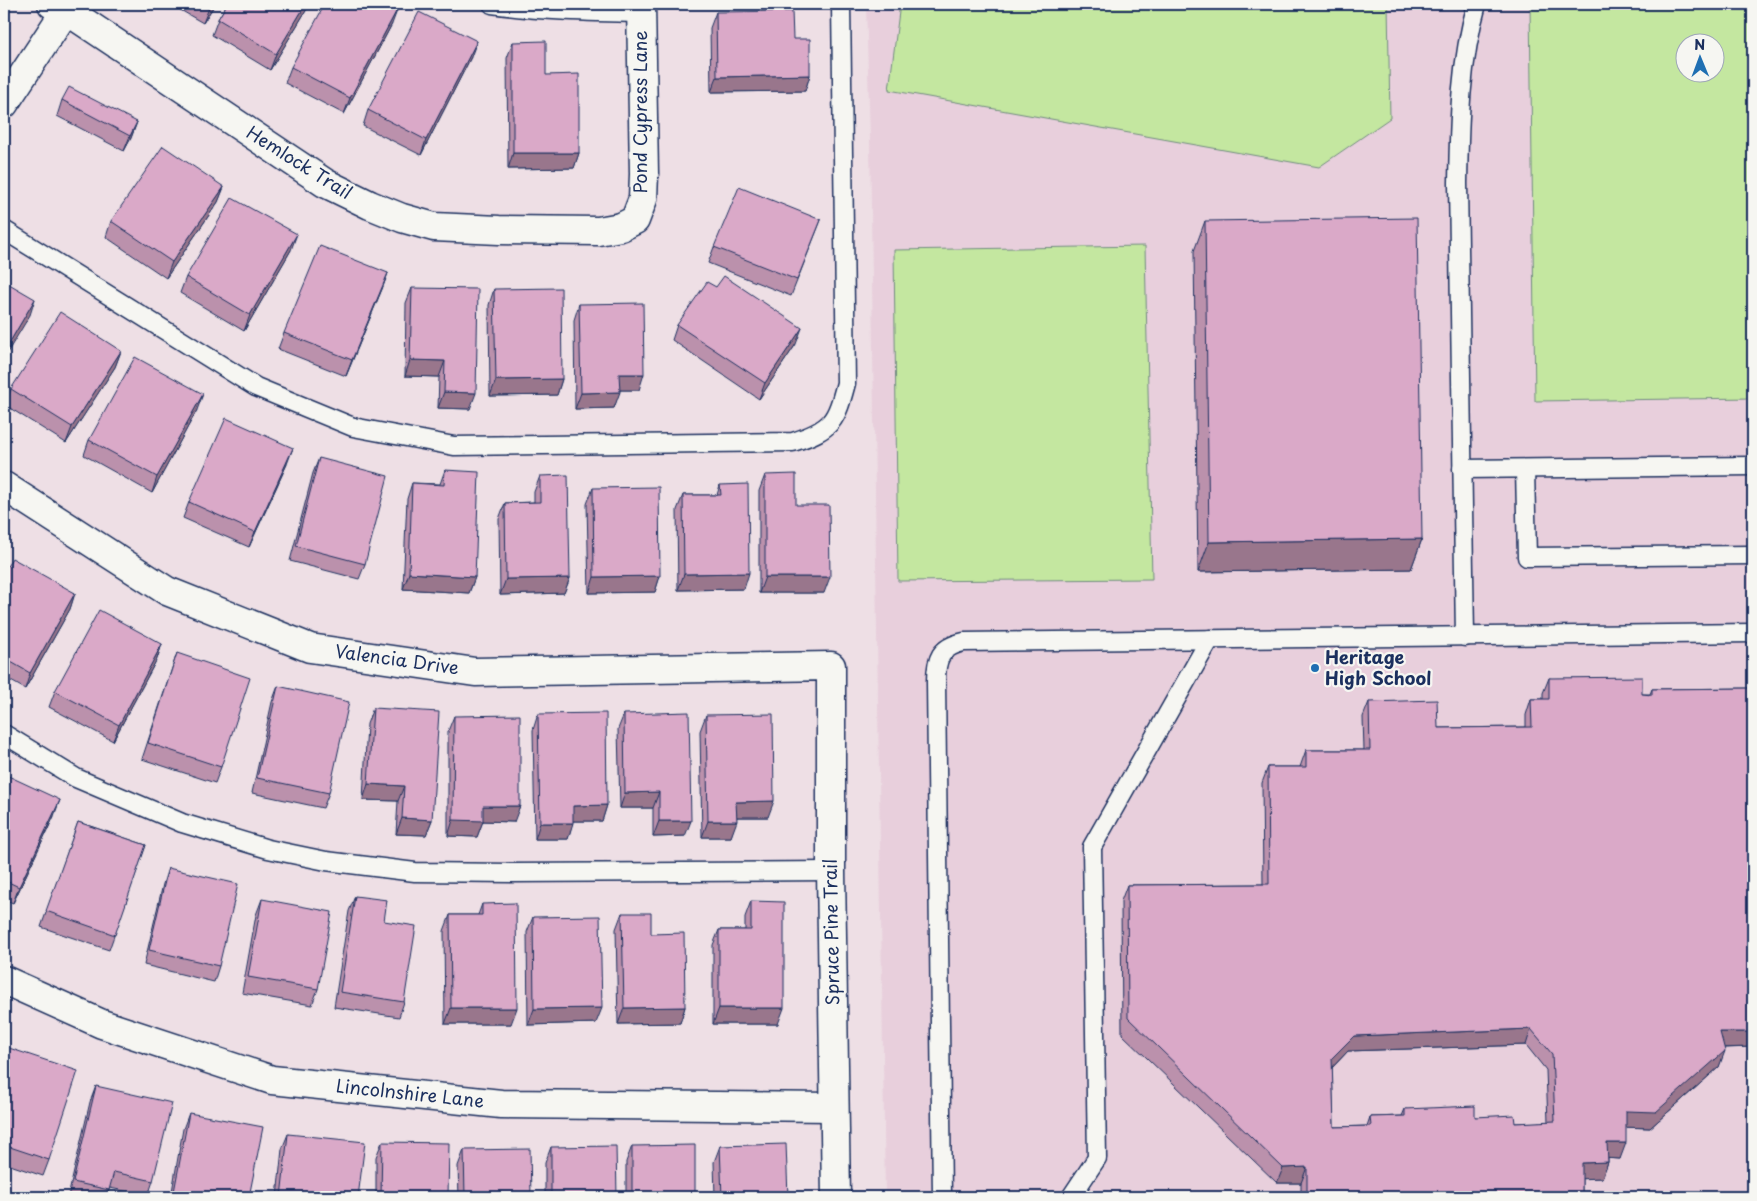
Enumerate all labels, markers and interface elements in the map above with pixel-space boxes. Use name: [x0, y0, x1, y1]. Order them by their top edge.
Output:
street label: Pond Cypress Lane: [626, 30, 653, 194]
north arrow: [1674, 32, 1724, 82]
text: N: [1694, 34, 1705, 55]
street label: Hemlock Trail: [242, 118, 358, 205]
street label: Valencia Drive: [334, 636, 461, 681]
place label: Heritage High School: [1325, 643, 1431, 691]
marker: Heritage High School: [1309, 662, 1321, 674]
street label: Spruce Pine Trail: [816, 859, 845, 1006]
street label: Lincolnshire Lane: [335, 1071, 486, 1114]

